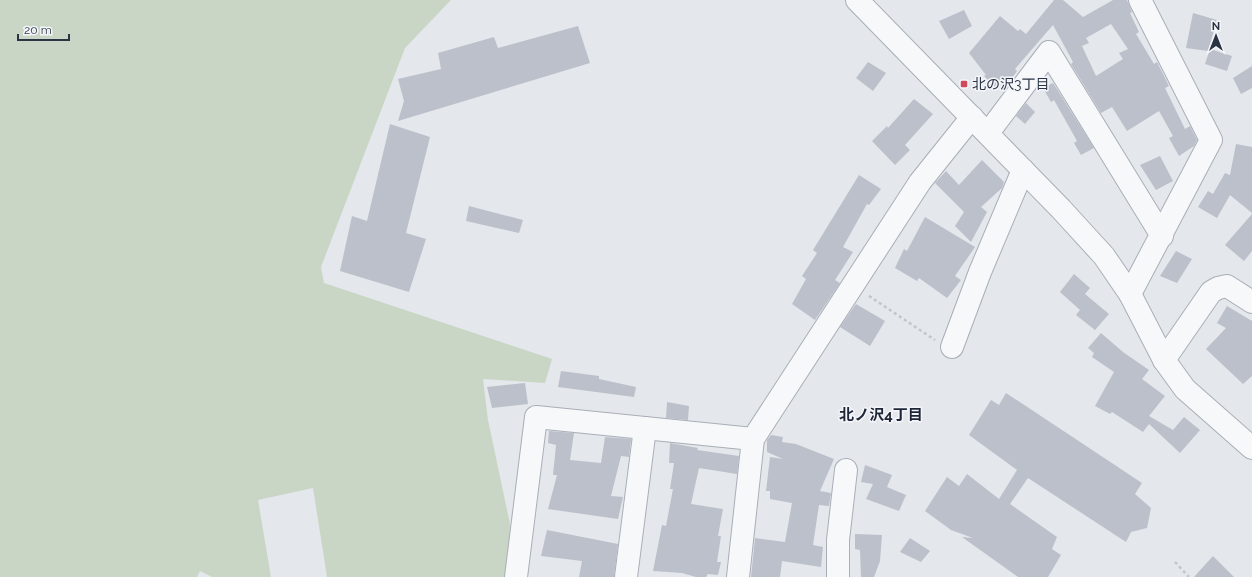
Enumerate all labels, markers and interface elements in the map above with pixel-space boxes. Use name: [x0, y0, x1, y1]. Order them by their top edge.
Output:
scale bar: [18, 16, 69, 42]
north arrow: [1196, 16, 1236, 56]
text: N: [1212, 20, 1220, 33]
text: 20 m: [24, 23, 52, 37]
place label: 北の沢3丁目: [972, 76, 1049, 92]
marker: 北の沢3丁目: [959, 79, 969, 89]
district label: 北ノ沢4丁目: [839, 406, 923, 424]

